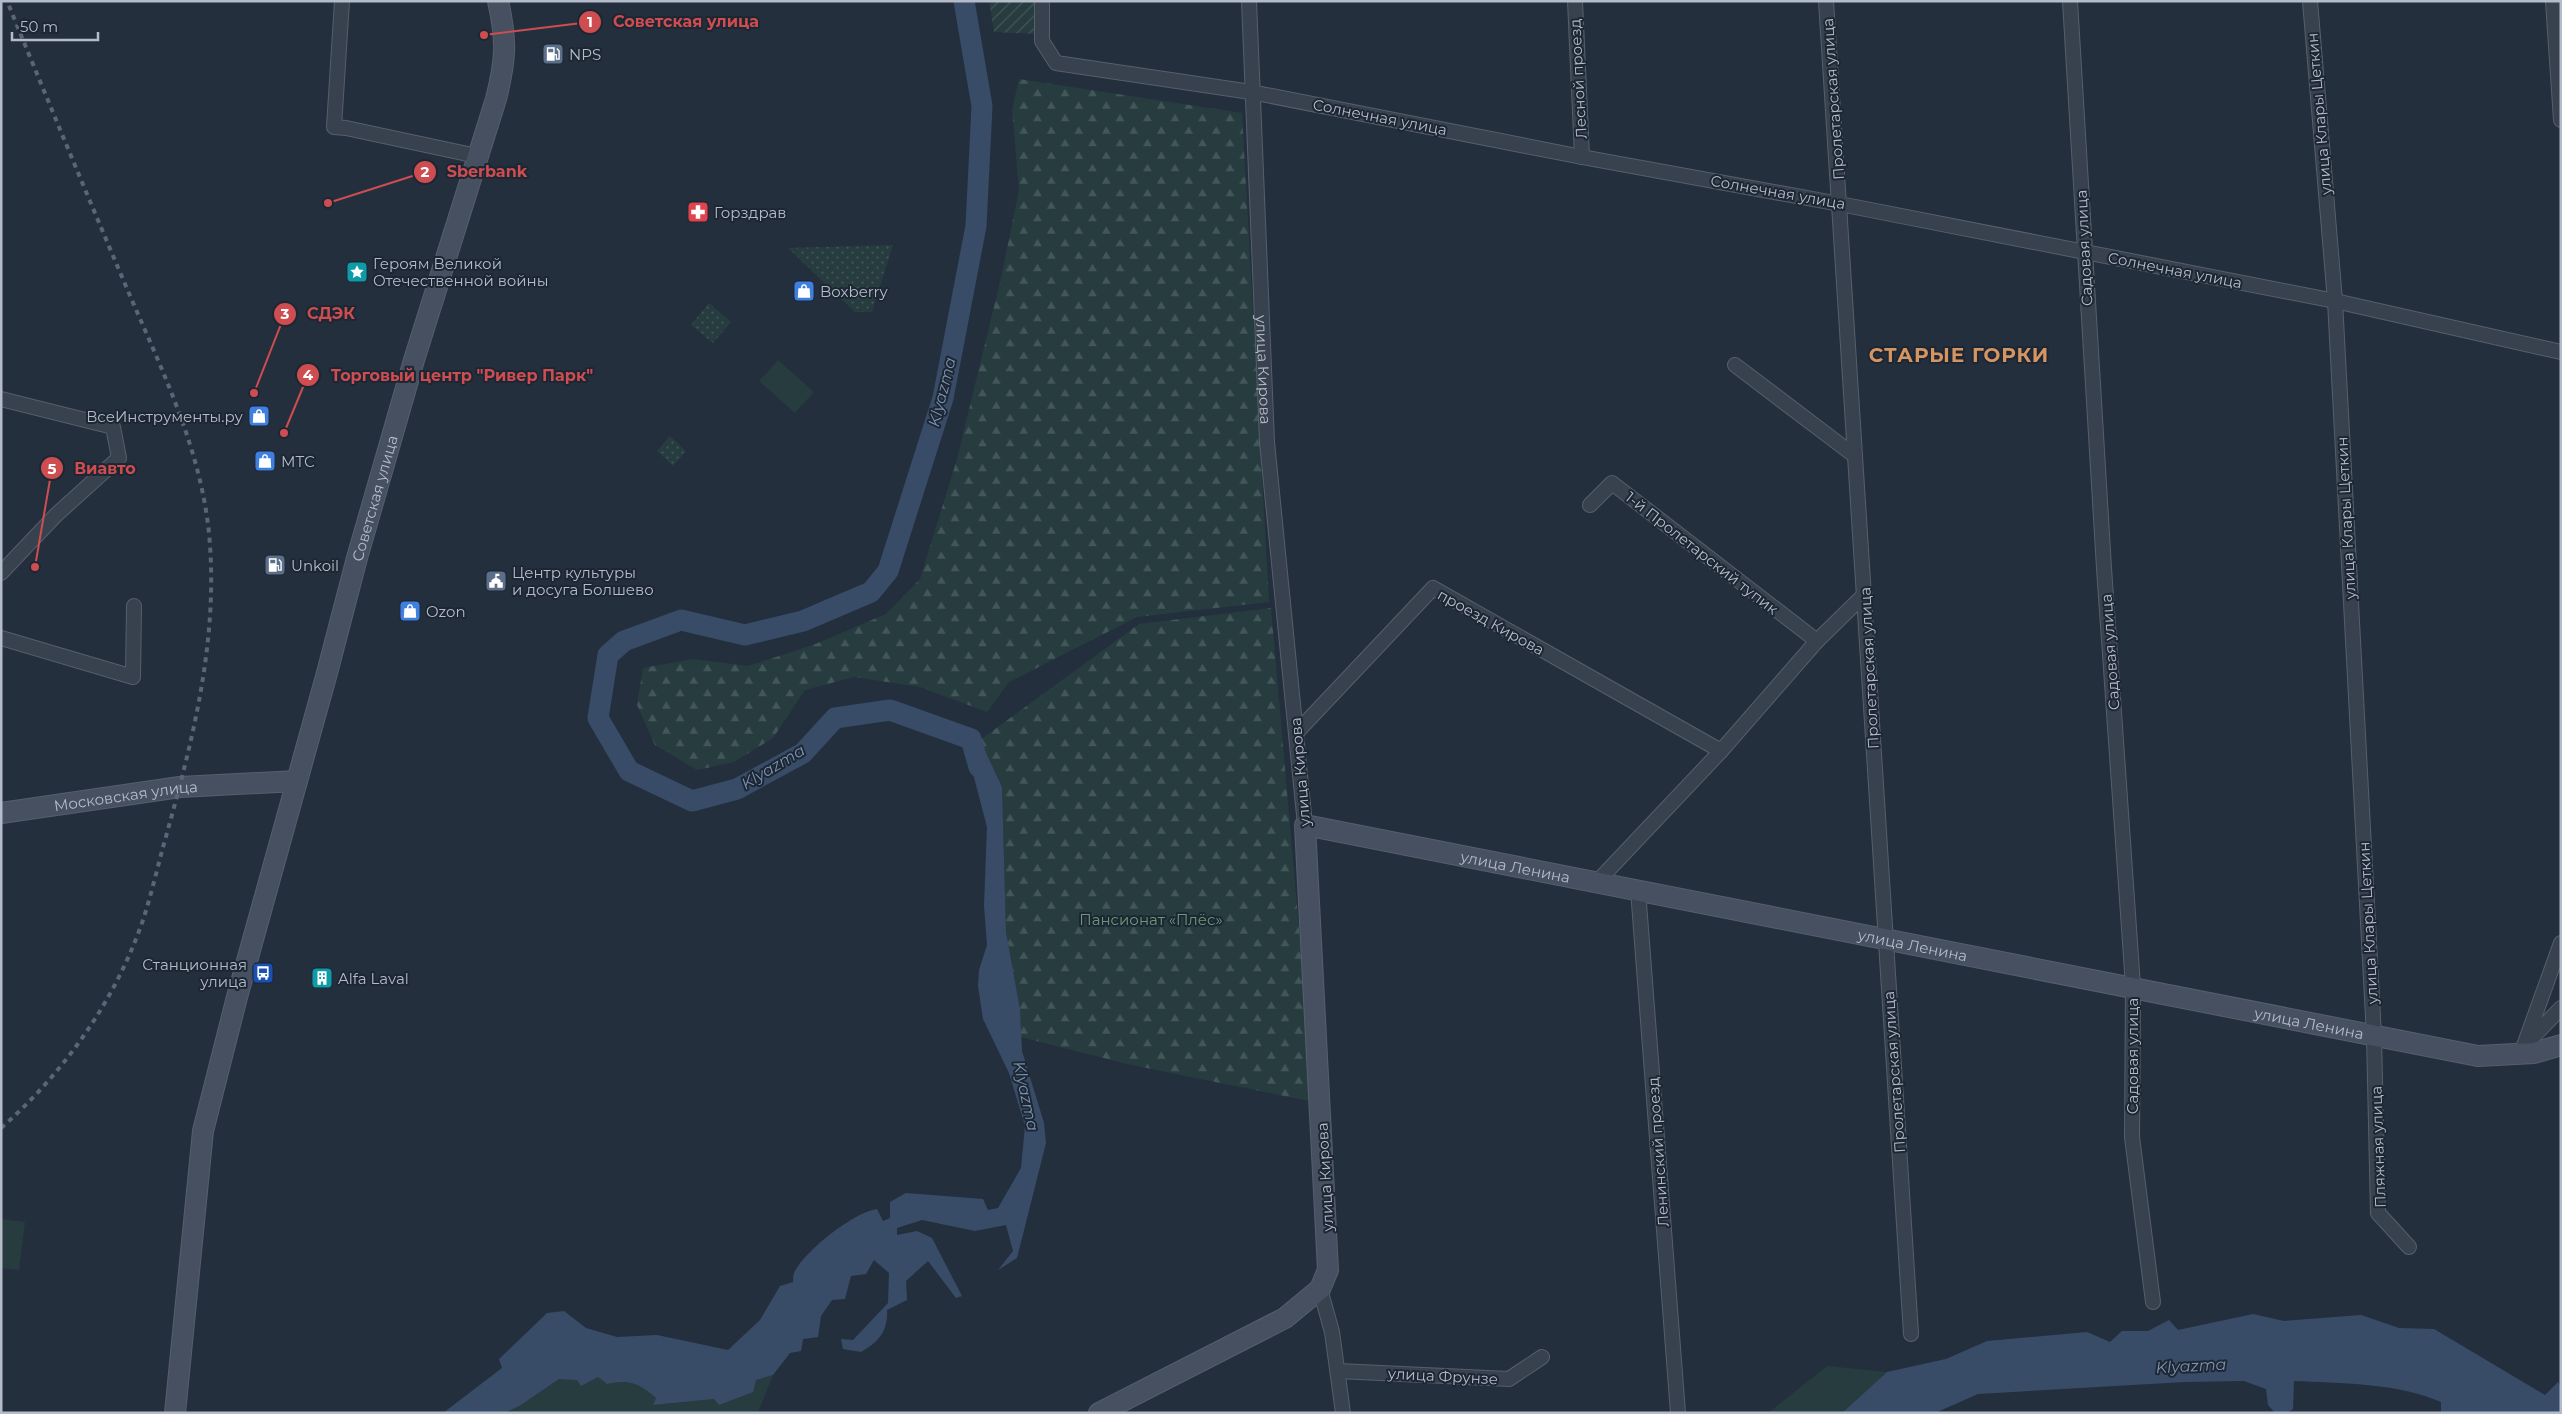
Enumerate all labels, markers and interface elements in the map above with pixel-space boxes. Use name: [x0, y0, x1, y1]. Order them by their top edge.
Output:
callout: Советская улица: [578, 6, 769, 37]
scale bar: [12, 10, 99, 42]
text: 1: [587, 12, 593, 31]
text: Советская улица: [613, 12, 759, 31]
text: 50 m: [20, 17, 58, 36]
street label: Пролетарская улица: [1818, 17, 1848, 181]
street label: Лесной проезд: [1565, 18, 1591, 140]
street label: улица Клары Цеткин: [2302, 32, 2336, 197]
fuel station icon: NPS: [541, 42, 565, 66]
place label: NPS: [569, 45, 601, 64]
street label: Солнечная улица: [1311, 95, 1449, 139]
callout: Sberbank: [412, 156, 538, 187]
text: 2: [421, 162, 430, 181]
text: Sberbank: [447, 162, 528, 181]
street label: Солнечная улица: [1709, 171, 1847, 213]
street label: Садовая улица: [2071, 189, 2097, 307]
pharmacy icon: Горздрав: [686, 200, 710, 224]
place label: Горздрав: [714, 203, 787, 222]
street label: Солнечная улица: [2106, 248, 2244, 292]
place label: Героям Великой Отечественной войны: [373, 254, 549, 290]
place icon: Героям Великой Отечественной войны: [345, 260, 369, 284]
shop icon: Boxberry: [792, 279, 816, 303]
place label: Boxberry: [820, 282, 889, 301]
callout: СДЭК: [272, 298, 365, 329]
text: 3: [280, 304, 290, 323]
text: СДЭК: [307, 304, 355, 323]
street label: улица Кирова: [1252, 314, 1276, 425]
district label: СТАРЫЕ ГОРКИ: [1869, 343, 2049, 367]
water label: Klyazma: [924, 355, 960, 429]
callout: Торговый центр "Ривер Парк": [296, 360, 603, 391]
text: 4: [303, 365, 314, 384]
text: Торговый центр "Ривер Парк": [331, 366, 593, 385]
shop icon: ВсеИнструменты.ру: [247, 404, 271, 428]
place label: ВсеИнструменты.ру: [86, 407, 244, 426]
street label: Советская улица: [347, 433, 401, 563]
street label: улица Клары Цеткин: [2332, 436, 2360, 601]
shop icon: МТС: [253, 449, 277, 473]
place label: МТС: [281, 452, 315, 471]
callout: Виавто: [39, 453, 146, 484]
text: 5: [48, 459, 57, 478]
text: Виавто: [74, 459, 136, 478]
street label: 1-й Пролетарский тупик: [1622, 488, 1782, 619]
fuel station icon: Unkoil: [263, 553, 287, 577]
place label: Unkoil: [291, 556, 339, 575]
place label: Центр культуры и досуга Болшево: [512, 563, 654, 599]
public building icon: Центр культуры и досуга Болшево: [484, 569, 508, 593]
street label: проезд Кирова: [1434, 585, 1548, 659]
street label: Пролетарская улица: [1855, 586, 1883, 750]
street label: Садовая улица: [2096, 593, 2124, 711]
shop icon: Ozon: [398, 599, 422, 623]
place label: Ozon: [426, 602, 466, 621]
street label: улица Кирова: [1286, 717, 1314, 828]
water label: Klyazma: [738, 741, 808, 793]
street label: Московская улица: [52, 777, 198, 815]
street label: улица Клары Цеткин: [2354, 841, 2382, 1006]
street label: улица Ленина: [1458, 846, 1572, 887]
park label: Пансионат «Плёс»: [1079, 910, 1223, 929]
street label: улица Ленина: [1855, 924, 1969, 965]
place label: Станционная улица: [142, 955, 247, 991]
bus stop icon: Станционная улица: [251, 961, 275, 985]
building icon: Alfa Laval: [310, 966, 334, 990]
place label: Alfa Laval: [338, 969, 409, 988]
street label: Пролетарская улица: [1879, 990, 1909, 1154]
street label: Садовая улица: [2123, 998, 2142, 1114]
street label: улица Ленина: [2252, 1002, 2366, 1043]
water label: Klyazma: [1009, 1059, 1043, 1133]
street label: Ленинский проезд: [1643, 1076, 1673, 1228]
street label: Пляжная улица: [2366, 1086, 2390, 1208]
street label: улица Кирова: [1313, 1122, 1337, 1233]
water label: Klyazma: [2155, 1355, 2227, 1377]
street label: улица Фрунзе: [1386, 1364, 1499, 1388]

